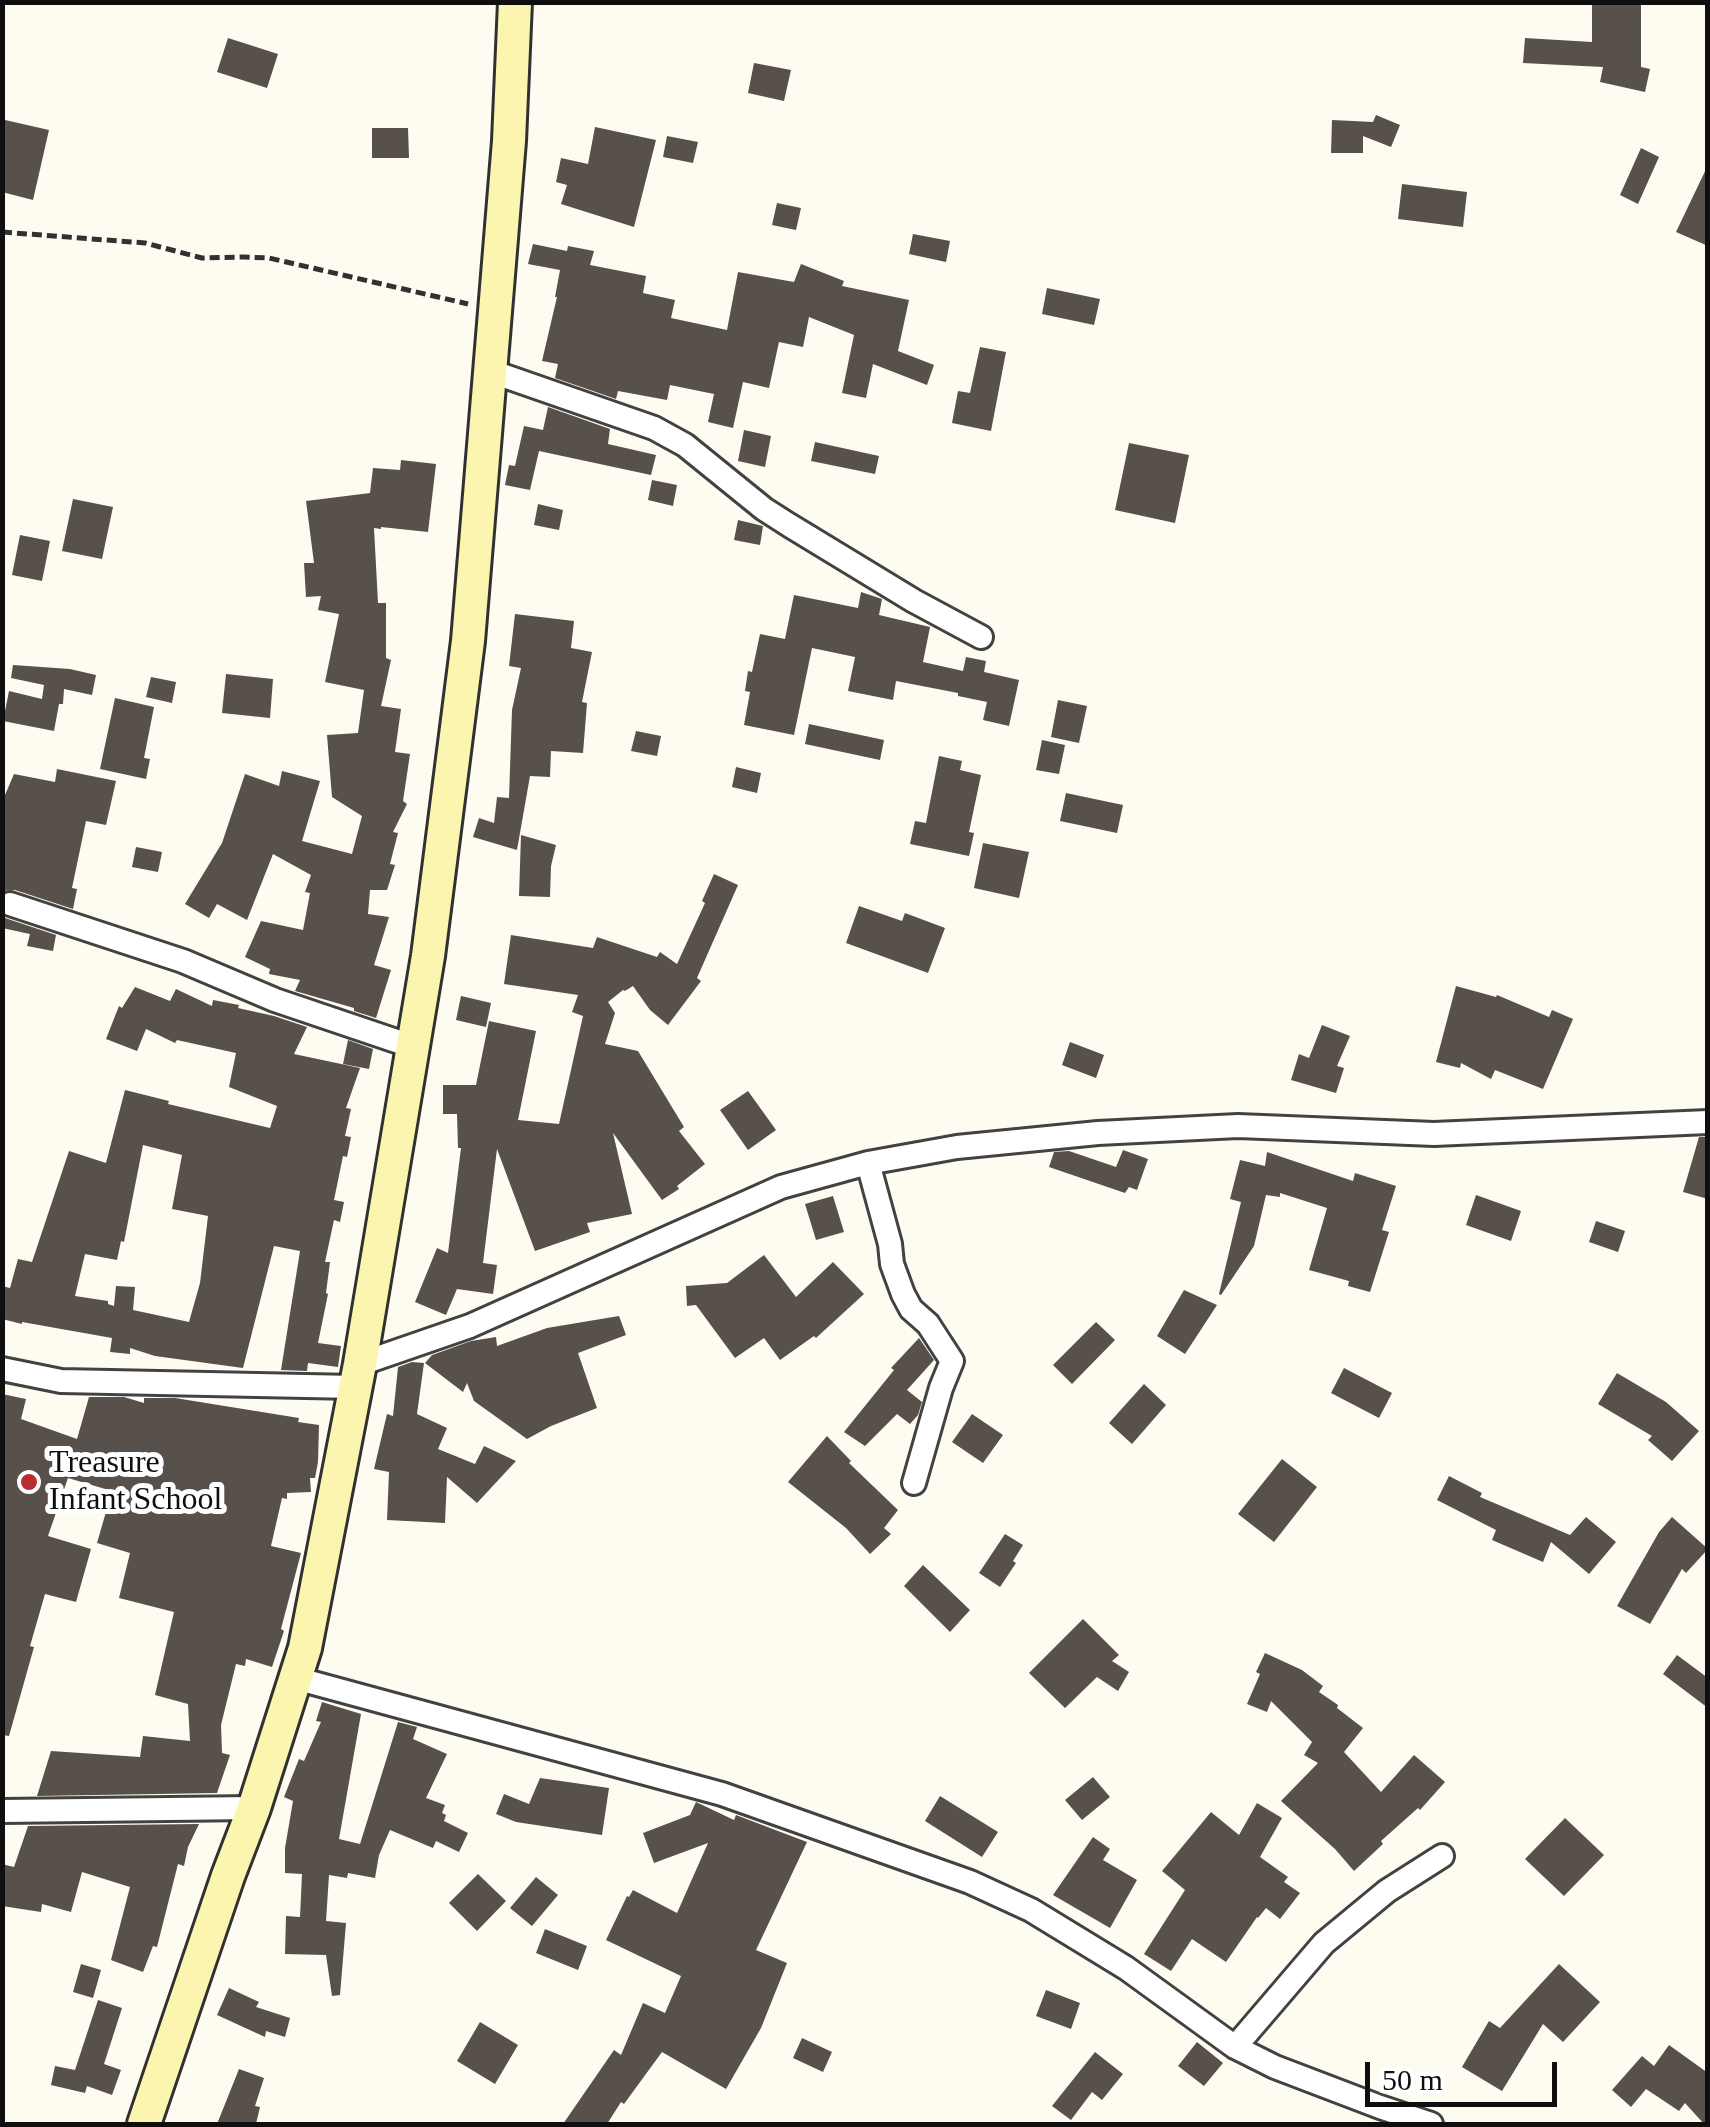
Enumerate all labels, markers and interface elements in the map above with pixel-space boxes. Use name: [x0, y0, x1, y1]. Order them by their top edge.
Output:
place label: Treasure Infant School: [49, 1445, 222, 1520]
marker: Treasure Infant School: [18, 1471, 40, 1493]
scale bar: [1370, 2042, 1562, 2104]
text: 50 m: [1382, 2063, 1443, 2096]

